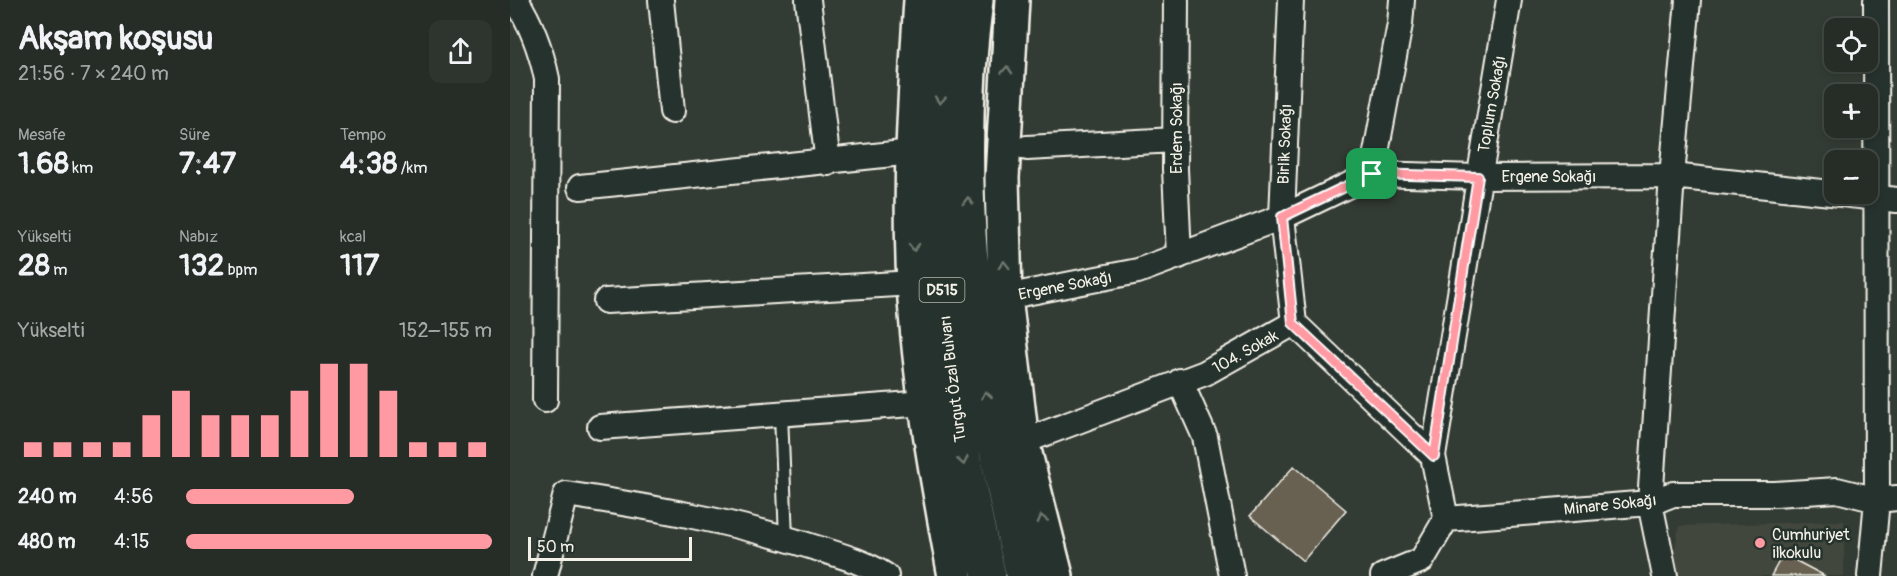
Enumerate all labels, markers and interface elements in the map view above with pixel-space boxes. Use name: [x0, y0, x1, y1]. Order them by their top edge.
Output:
text: Akşam koşusu: [18, 18, 213, 59]
map controls: [1824, 18, 1878, 204]
button: locate: [1824, 18, 1878, 72]
button: share: [429, 20, 492, 83]
street label: Toplum Sokağı: [1474, 54, 1510, 154]
text: 21:56 · 7 × 240 m: [18, 61, 169, 86]
one-way arrow: [1001, 65, 1014, 74]
street label: Erdem Sokağı: [1167, 82, 1187, 174]
button: +: [1824, 84, 1878, 138]
one-way arrow: [934, 96, 947, 105]
street label: Birlik Sokağı: [1274, 103, 1296, 185]
text: Mesafe: [18, 125, 65, 145]
text: Süre: [179, 125, 210, 145]
text: Tempo: [340, 125, 386, 145]
text: 1.68: [18, 145, 69, 182]
text: 7:47: [179, 145, 236, 182]
text: 4:38: [340, 145, 397, 182]
pin: [1346, 148, 1397, 199]
button: −: [1824, 150, 1878, 204]
icon: arrive: [1355, 157, 1388, 190]
text: km: [69, 158, 93, 178]
text: /km: [397, 158, 427, 178]
street label: Ergene Sokağı: [1502, 167, 1596, 187]
one-way arrow: [962, 197, 974, 206]
text: Yükselti: [18, 227, 71, 247]
text: Nabız: [179, 227, 218, 247]
text: kcal: [340, 227, 366, 247]
one-way arrow: [908, 243, 920, 252]
text: 28: [18, 247, 50, 284]
text: 132: [179, 247, 224, 284]
text: 117: [340, 247, 379, 284]
text: m: [50, 260, 68, 280]
text: bpm: [224, 260, 257, 280]
one-way arrow: [998, 260, 1010, 269]
street label: Ergene Sokağı: [1017, 267, 1114, 305]
road number: D515: [920, 278, 964, 302]
street label: Turgut Özal Bulvarı: [935, 314, 971, 443]
text: Yükselti: [18, 318, 85, 343]
text: 152–155 m: [399, 318, 492, 343]
street label: 104. Sokak: [1209, 325, 1282, 378]
one-way arrow: [981, 391, 993, 400]
one-way arrow: [956, 456, 969, 466]
text: 240 m: [18, 484, 77, 509]
text: 4:56: [114, 484, 153, 509]
street label: Minare Sokağı: [1563, 490, 1657, 520]
one-way arrow: [1036, 514, 1049, 524]
place label: Cumhuriyet ilkokulu: [1772, 525, 1850, 563]
text: 480 m: [18, 529, 75, 554]
text: 4:15: [114, 529, 150, 554]
scale bar: [528, 534, 692, 562]
marker: Cumhuriyet ilkokulu: [1753, 536, 1767, 550]
text: 50 m: [537, 537, 574, 557]

